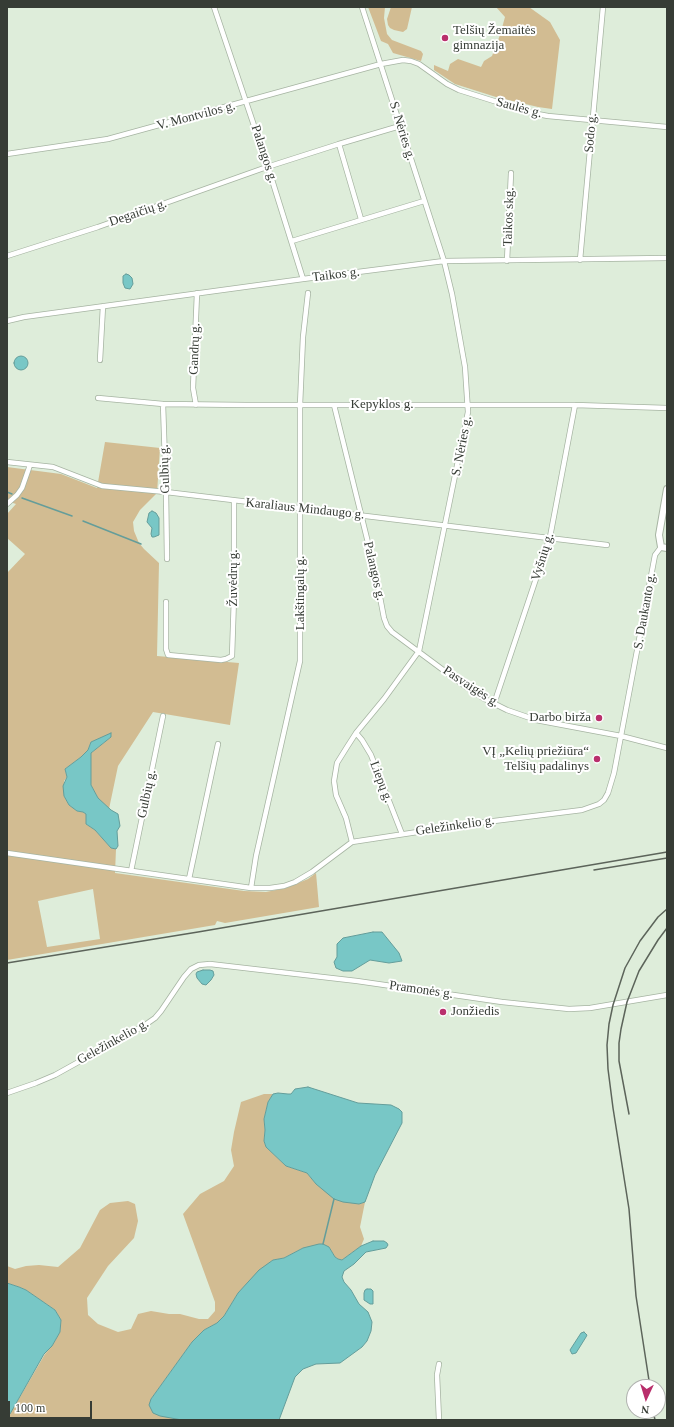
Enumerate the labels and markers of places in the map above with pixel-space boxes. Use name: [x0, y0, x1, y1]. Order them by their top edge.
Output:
place label: Telšių Žemaitės gimnazija: [453, 23, 535, 54]
marker: Telšių Žemaitės gimnazija: [440, 33, 450, 43]
place label: Darbo birža: [529, 710, 591, 726]
marker: Darbo birža: [594, 713, 604, 723]
place label: VĮ „Kelių priežiūra“ Telšių padalinys: [482, 744, 589, 775]
marker: VĮ „Kelių priežiūra“ Telšių padalinys: [592, 754, 602, 764]
place label: Jonžiedis: [451, 1004, 499, 1020]
marker: Jonžiedis: [438, 1007, 448, 1017]

